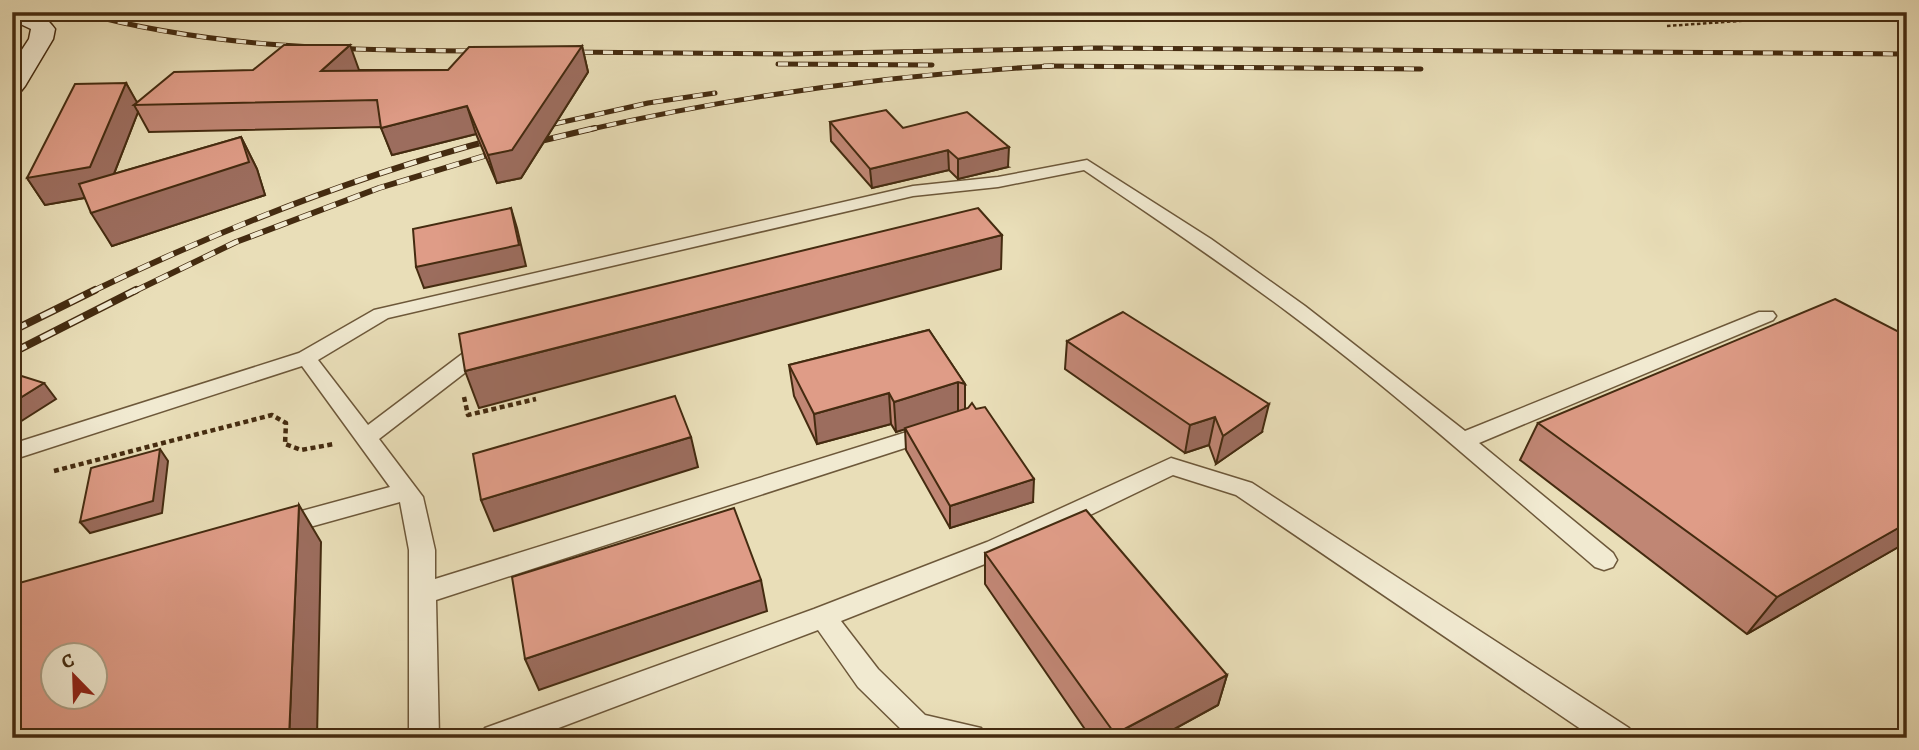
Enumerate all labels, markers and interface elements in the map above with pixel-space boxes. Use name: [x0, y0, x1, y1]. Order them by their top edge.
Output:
north arrow: [38, 642, 108, 712]
text: С: [57, 647, 78, 676]

